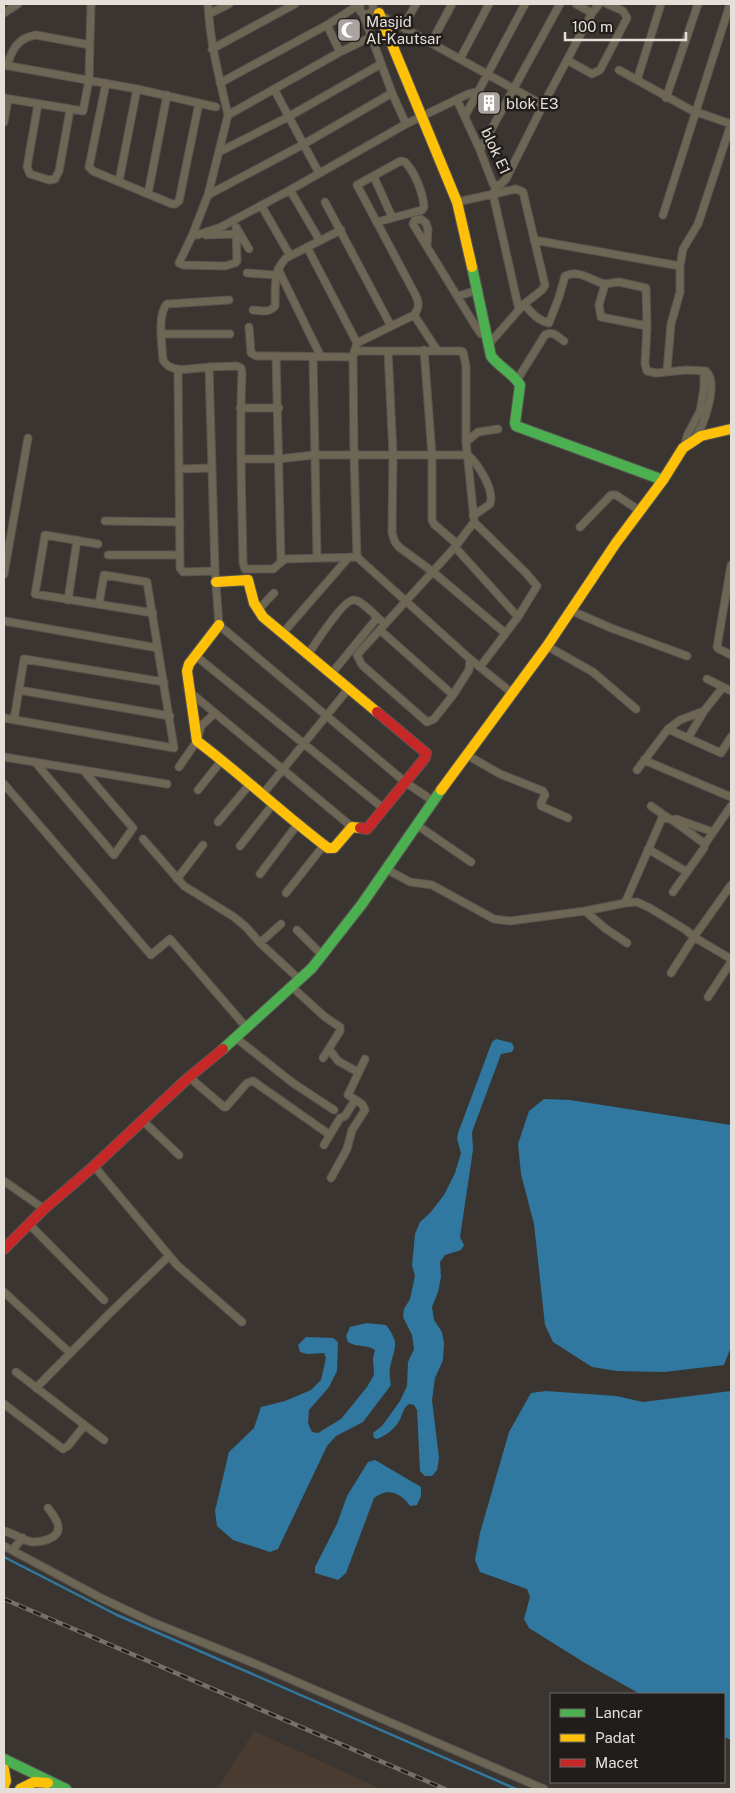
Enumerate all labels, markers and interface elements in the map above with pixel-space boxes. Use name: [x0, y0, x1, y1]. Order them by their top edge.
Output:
scale bar: [565, 10, 686, 42]
place label: Masjid Al-Kautsar: [366, 13, 441, 47]
mosque icon: Masjid Al-Kautsar: [336, 17, 362, 43]
text: 100 m: [572, 18, 613, 35]
building icon: blok E3: [476, 90, 502, 116]
place label: blok E3: [506, 95, 558, 112]
street label: blok E1: [478, 125, 514, 177]
legend: [550, 1693, 725, 1783]
text: Lancar: [595, 1704, 643, 1721]
text: Padat: [595, 1729, 636, 1746]
text: Macet: [595, 1754, 639, 1771]

